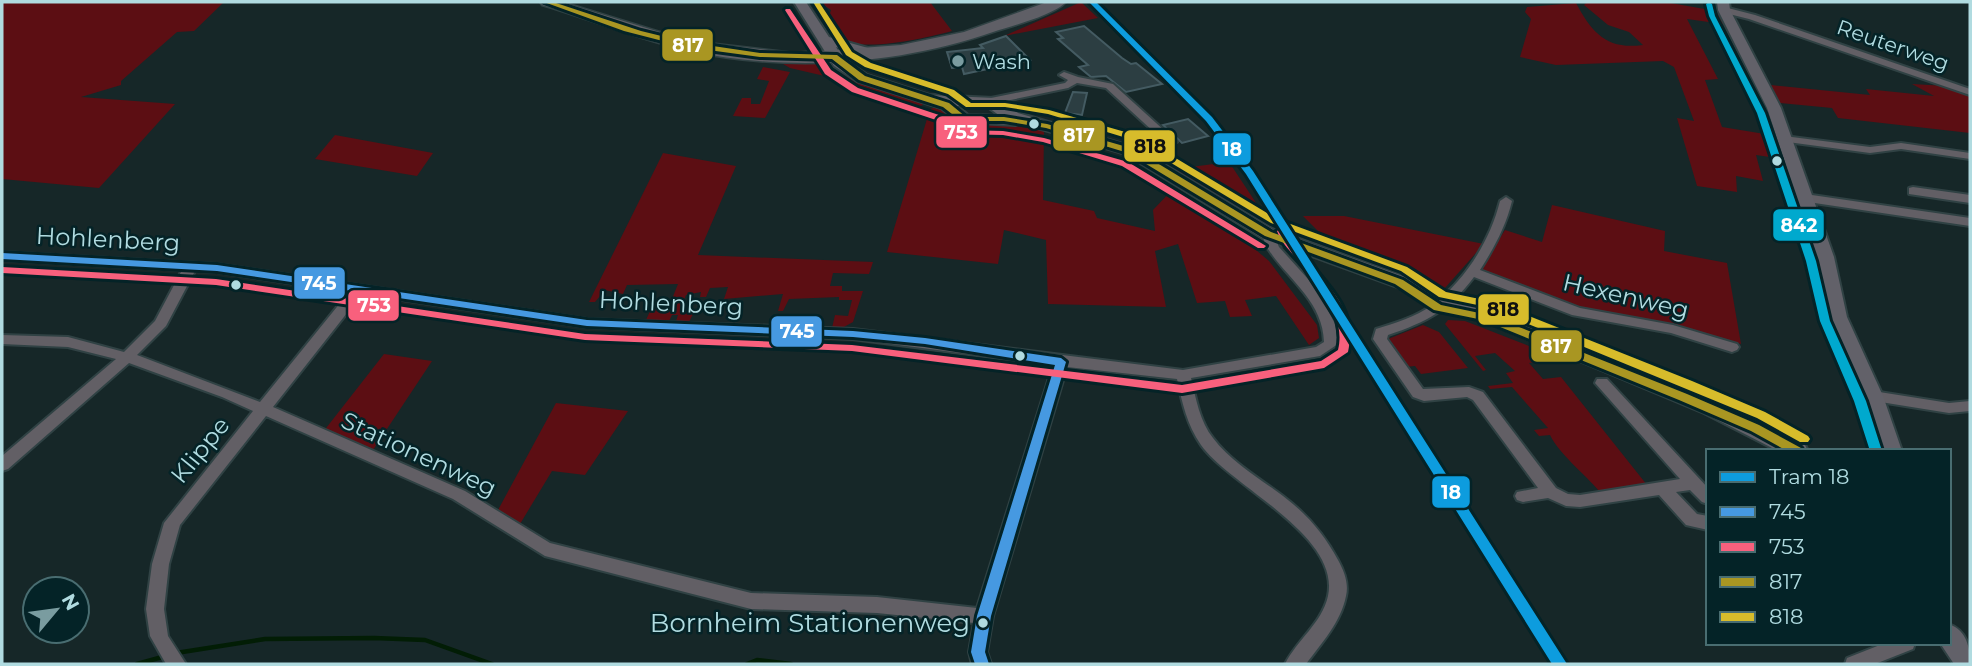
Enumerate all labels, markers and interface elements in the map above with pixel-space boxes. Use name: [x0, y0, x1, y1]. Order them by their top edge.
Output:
street label: Reuterweg: [1834, 14, 1952, 76]
line badge: 817: [661, 28, 714, 62]
text: 817: [672, 34, 704, 57]
place label: Wash: [972, 49, 1031, 74]
marker: Wash: [950, 53, 966, 69]
line badge: 753: [935, 115, 988, 149]
unlabelled marker: [1027, 117, 1041, 131]
line badge: 817: [1052, 119, 1106, 152]
text: 753: [944, 121, 978, 144]
text: 817: [1063, 124, 1095, 147]
line badge: 818: [1123, 129, 1176, 163]
line badge: 18: [1212, 132, 1252, 166]
text: 818: [1134, 135, 1166, 158]
text: 18: [1222, 138, 1242, 161]
unlabelled marker: [1770, 154, 1784, 168]
line badge: 842: [1772, 208, 1825, 242]
text: 842: [1781, 214, 1817, 237]
street label: Hohlenberg: [35, 221, 181, 257]
line badge: 745: [293, 266, 346, 300]
street label: Hexenweg: [1560, 267, 1692, 325]
text: 745: [302, 272, 336, 295]
unlabelled marker: [229, 278, 243, 292]
street label: Hohlenberg: [598, 285, 744, 321]
line badge: 753: [347, 289, 400, 322]
line badge: 818: [1477, 293, 1530, 326]
text: 753: [357, 294, 391, 317]
text: 818: [1487, 298, 1519, 321]
line badge: 745: [770, 315, 823, 348]
text: 745: [780, 320, 814, 343]
line badge: 817: [1530, 329, 1583, 363]
text: 817: [1540, 335, 1572, 358]
unlabelled marker: [1013, 349, 1027, 363]
street label: Stationenweg: [337, 405, 501, 503]
street label: Klippe: [164, 411, 236, 489]
legend: [1706, 449, 1951, 645]
text: Tram 18: [1769, 464, 1849, 489]
line badge: 18: [1431, 475, 1471, 509]
text: 18: [1441, 481, 1461, 504]
text: 745: [1769, 499, 1806, 524]
text: 753: [1769, 534, 1805, 559]
text: 817: [1769, 569, 1802, 594]
north arrow: [21, 575, 91, 645]
text: N: [57, 590, 84, 614]
text: 818: [1769, 604, 1803, 629]
place label: Bornheim Stationenweg: [650, 607, 970, 639]
marker: Bornheim Stationenweg: [976, 616, 990, 630]

